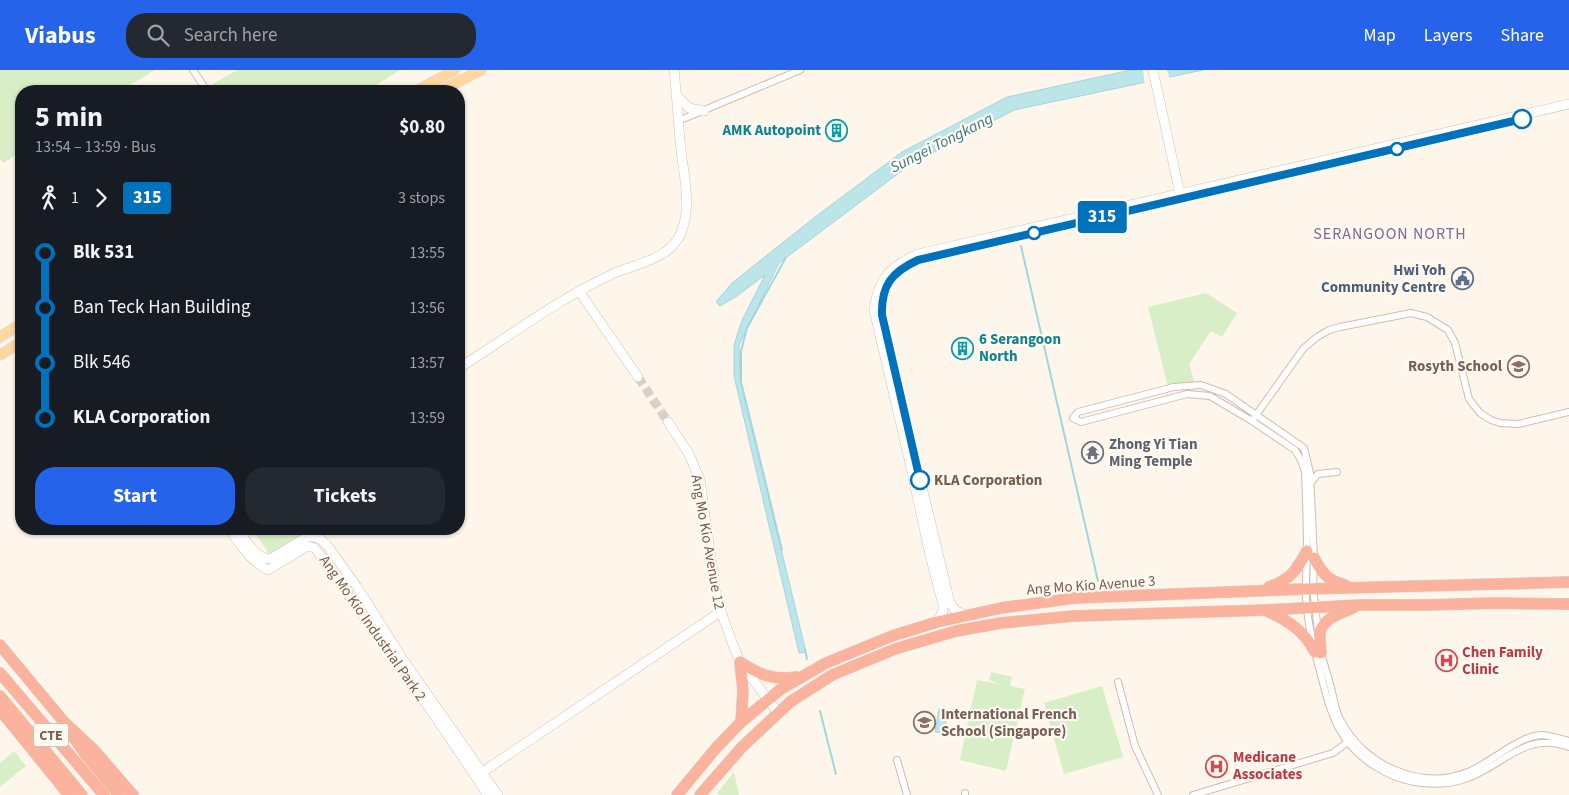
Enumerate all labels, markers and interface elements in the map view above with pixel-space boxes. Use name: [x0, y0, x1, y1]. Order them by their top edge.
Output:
search box: [126, 13, 476, 58]
text: Viabus: [25, 18, 96, 53]
icon: search: [144, 21, 172, 49]
text: Search here: [184, 22, 277, 49]
text: Map: [1364, 23, 1396, 48]
text: Layers: [1424, 23, 1473, 48]
text: Share: [1501, 23, 1544, 48]
text: 5 min: [35, 97, 103, 137]
water label: Sungei Tongkang: [886, 107, 997, 178]
unlabelled marker: [1512, 109, 1532, 129]
text: $0.80: [399, 114, 445, 141]
building icon: AMK Autopoint: [825, 118, 849, 142]
place label: AMK Autopoint: [721, 120, 821, 141]
text: 13:54 – 13:59 · Bus: [35, 136, 156, 158]
unlabelled marker: [1390, 142, 1404, 156]
icon: walk: [35, 184, 63, 212]
icon: forward: [87, 184, 115, 212]
text: 315: [133, 185, 161, 210]
text: 1: [71, 187, 79, 209]
text: 3 stops: [398, 187, 445, 209]
line badge: 315: [1073, 201, 1131, 233]
text: 315: [1088, 204, 1116, 229]
district label: SERANGOON NORTH: [1313, 223, 1467, 245]
unlabelled marker: [1027, 226, 1041, 240]
text: Blk 531: [73, 239, 134, 266]
text: 13:55: [409, 242, 445, 264]
place label: Hwi Yoh Community Centre: [1321, 260, 1446, 298]
public building icon: Hwi Yoh Community Centre: [1450, 267, 1474, 291]
text: Ban Teck Han Building: [73, 294, 251, 321]
text: 13:56: [409, 297, 445, 319]
place label: 6 Serangoon North: [979, 329, 1061, 367]
building icon: 6 Serangoon North: [951, 336, 975, 360]
text: Blk 546: [73, 349, 131, 376]
text: 13:57: [409, 352, 445, 374]
school or university icon: Rosyth School: [1506, 354, 1530, 378]
place label: Rosyth School: [1408, 356, 1503, 377]
text: KLA Corporation: [73, 404, 210, 431]
text: 13:59: [409, 407, 445, 429]
place label: Zhong Yi Tian Ming Temple: [1109, 434, 1198, 472]
temple icon: Zhong Yi Tian Ming Temple: [1081, 441, 1105, 465]
button: Start: [35, 467, 235, 525]
button: Tickets: [245, 467, 445, 525]
marker: KLA Corporation: [910, 470, 930, 490]
place label: KLA Corporation: [934, 470, 1042, 491]
street label: Ang Mo Kio Avenue 12: [685, 473, 730, 611]
street label: Ang Mo Kio Industrial Park 2: [314, 551, 431, 706]
street label: Ang Mo Kio Avenue 3: [1026, 571, 1156, 600]
place label: Chen Family Clinic: [1462, 642, 1543, 680]
hospital icon: Chen Family Clinic: [1434, 649, 1458, 673]
place label: International French School (Singapore): [941, 704, 1077, 742]
school or university icon: International French School (Singapore): [913, 711, 937, 735]
road number: CTE: [34, 724, 68, 746]
place label: Medicane Associates: [1232, 747, 1302, 785]
hospital icon: Medicane Associates: [1205, 754, 1229, 778]

